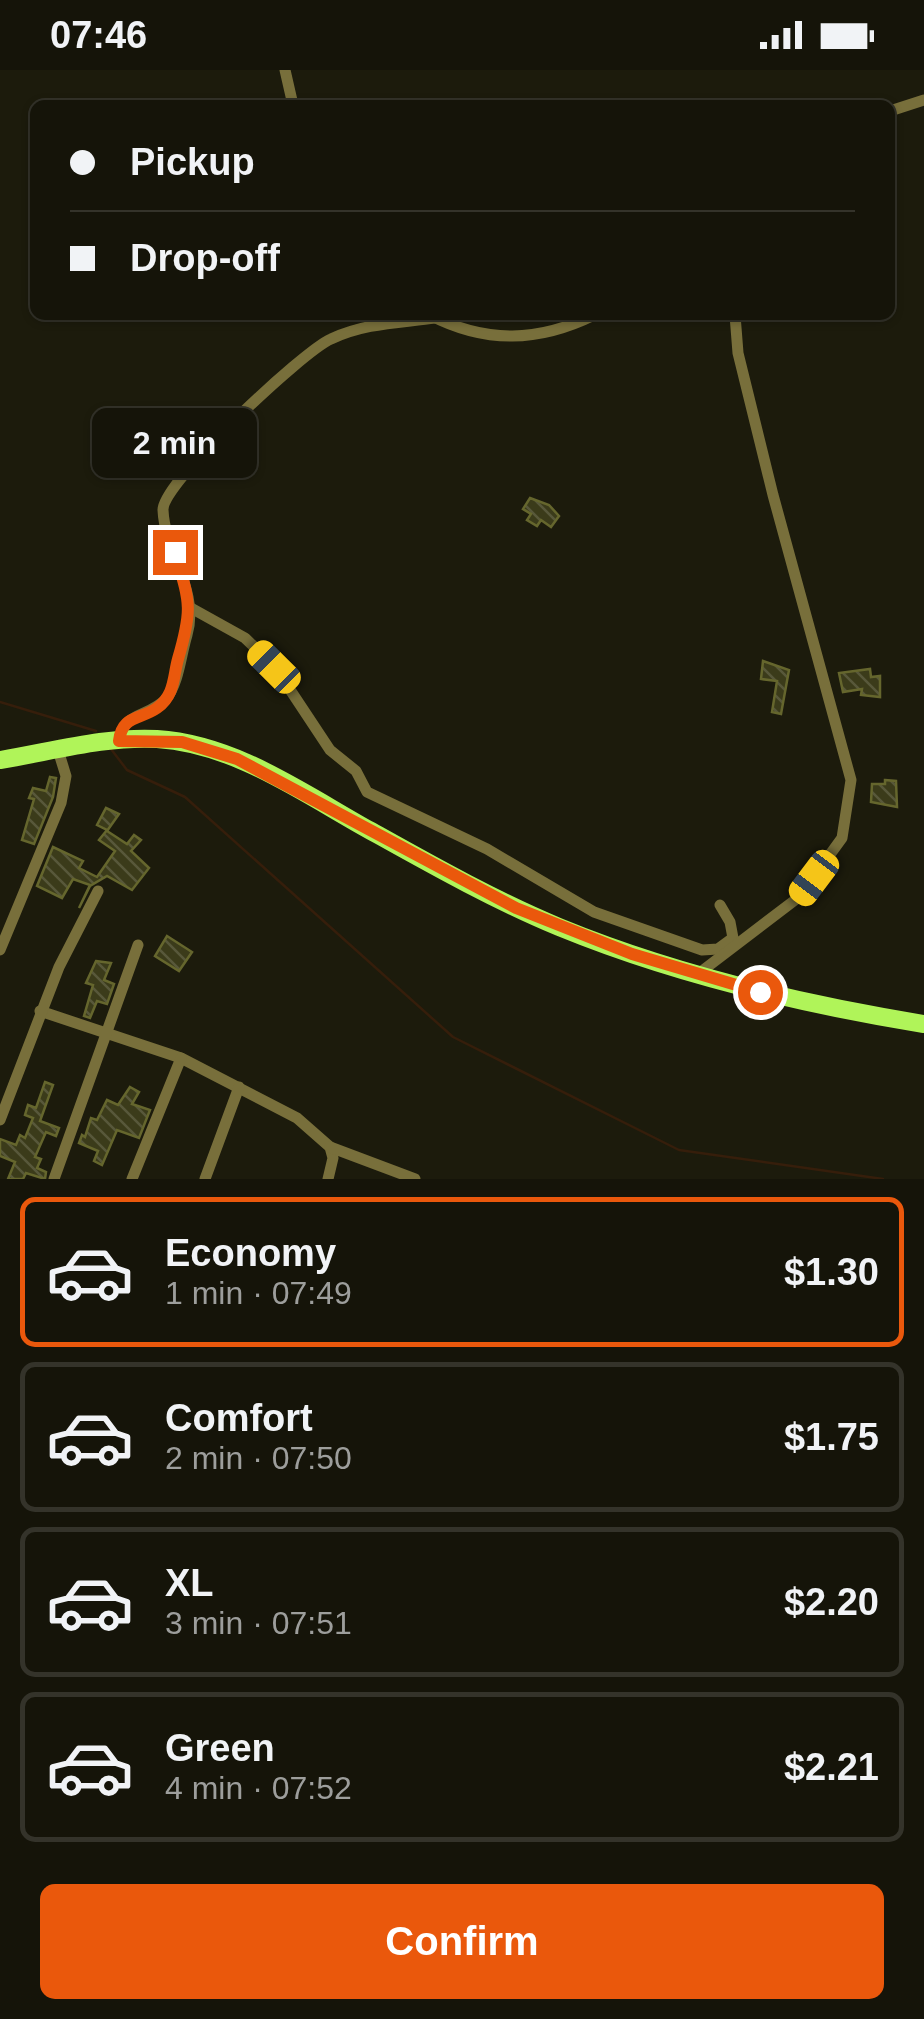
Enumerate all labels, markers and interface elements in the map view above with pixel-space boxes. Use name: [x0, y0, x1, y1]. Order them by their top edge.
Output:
text: 07:46: [50, 14, 147, 56]
text: Pickup: [130, 141, 255, 183]
text: Drop-off: [130, 237, 280, 279]
callout: 2 min: [92, 407, 258, 477]
text: 2 min: [133, 425, 216, 461]
route end: [153, 530, 198, 575]
car: [242, 635, 306, 699]
car: [784, 845, 844, 911]
route start: [738, 970, 783, 1015]
icon: car: [45, 1227, 135, 1317]
text: Economy: [165, 1232, 336, 1274]
text: $1.30: [784, 1251, 879, 1293]
text: 1 min · 07:49: [165, 1275, 352, 1311]
icon: car: [45, 1392, 135, 1482]
text: Comfort: [165, 1397, 313, 1439]
text: $1.75: [784, 1416, 879, 1458]
text: 2 min · 07:50: [165, 1440, 352, 1476]
icon: car: [45, 1557, 135, 1647]
text: XL: [165, 1562, 214, 1604]
text: $2.20: [784, 1581, 879, 1623]
text: 3 min · 07:51: [165, 1605, 352, 1641]
icon: car: [45, 1722, 135, 1812]
text: Green: [165, 1727, 275, 1769]
text: $2.21: [784, 1746, 879, 1788]
text: 4 min · 07:52: [165, 1770, 352, 1806]
button: Confirm: [40, 1884, 884, 1999]

